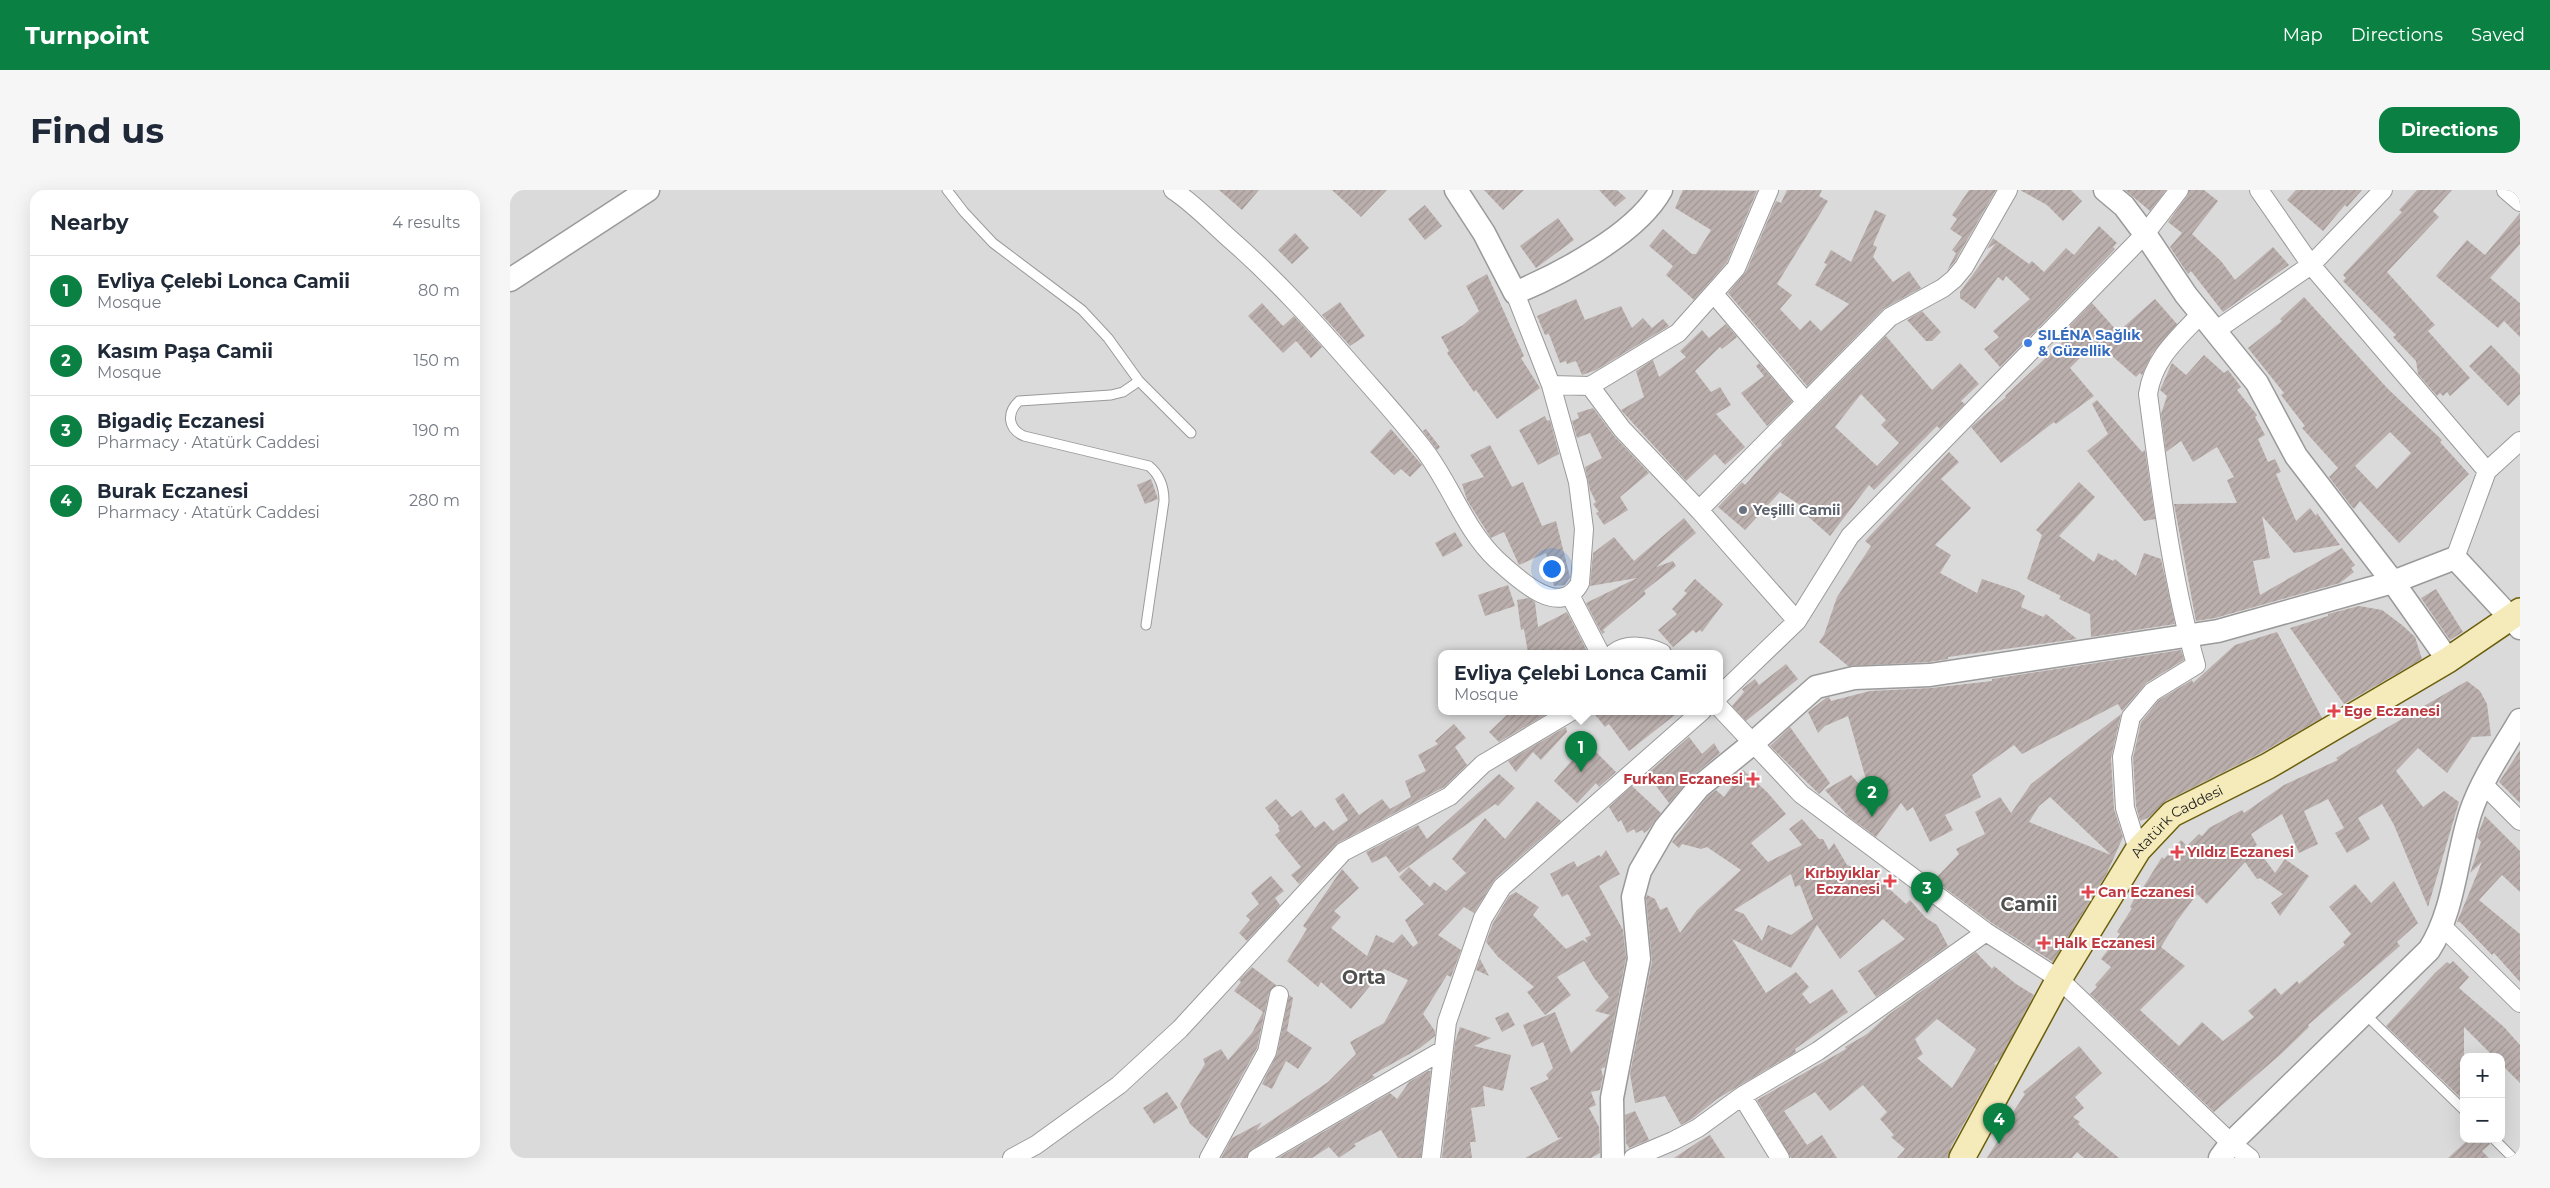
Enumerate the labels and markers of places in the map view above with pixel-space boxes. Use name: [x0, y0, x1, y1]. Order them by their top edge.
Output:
place label: SILÉNA Sağlık & Güzellik: [2038, 326, 2141, 360]
marker: SILÉNA Sağlık & Güzellik: [2022, 337, 2034, 349]
place label: Yeşilli Camii: [1752, 501, 1841, 519]
marker: Yeşilli Camii: [1737, 504, 1749, 516]
place label: Ege Eczanesi: [2344, 702, 2440, 720]
marker: Ege Eczanesi: [2328, 705, 2340, 717]
pin: 1: [1565, 731, 1597, 772]
place label: Furkan Eczanesi: [1623, 770, 1743, 788]
marker: Furkan Eczanesi: [1747, 773, 1759, 785]
pin: 2: [1856, 776, 1888, 817]
place label: Yıldız Eczanesi: [2186, 843, 2294, 861]
marker: Yıldız Eczanesi: [2171, 846, 2183, 858]
place label: Kırbıyıklar Eczanesi: [1805, 864, 1880, 898]
pin: 3: [1911, 872, 1943, 913]
marker: Kırbıyıklar Eczanesi: [1884, 875, 1896, 887]
place label: Can Eczanesi: [2098, 883, 2194, 901]
marker: Can Eczanesi: [2082, 886, 2094, 898]
place label: Halk Eczanesi: [2054, 934, 2155, 952]
marker: Halk Eczanesi: [2038, 937, 2050, 949]
pin: 4: [1983, 1103, 2015, 1144]

